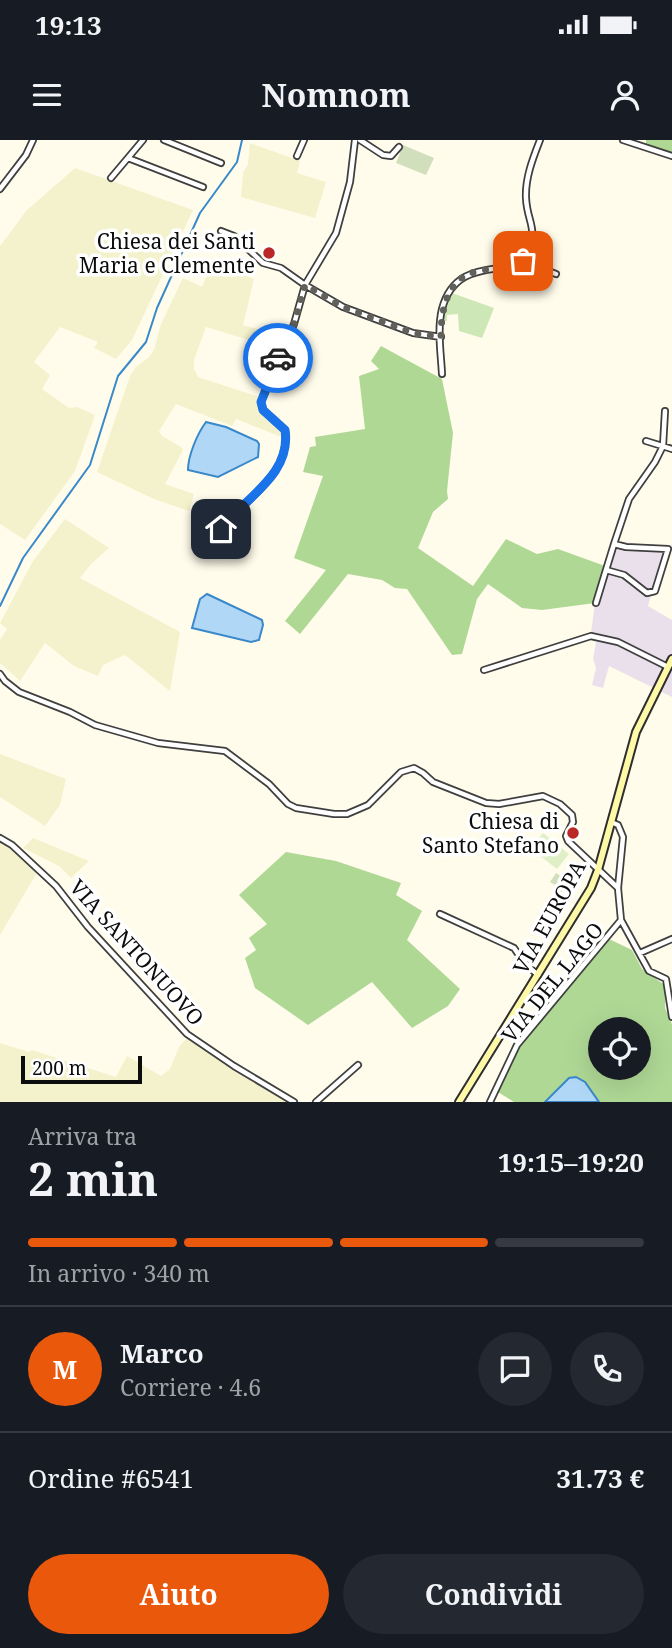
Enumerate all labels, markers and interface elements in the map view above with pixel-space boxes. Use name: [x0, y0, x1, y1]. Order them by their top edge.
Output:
text: 19:13: [35, 7, 102, 43]
text: Nomnom: [262, 73, 410, 116]
icon: menu: [28, 76, 66, 114]
icon: person: [606, 76, 644, 114]
place label: Chiesa dei Santi Maria e Clemente: [79, 227, 255, 279]
pin: [493, 231, 553, 291]
icon: bag: [504, 242, 542, 280]
marker: Chiesa dei Santi Maria e Clemente: [261, 245, 277, 261]
courier: [243, 323, 313, 393]
icon: car: [259, 339, 297, 377]
pin: [191, 499, 251, 559]
icon: home: [202, 510, 240, 548]
place label: Chiesa di Santo Stefano: [422, 807, 559, 859]
marker: Chiesa di Santo Stefano: [565, 825, 581, 841]
street label: VIA EUROPA: [506, 855, 592, 979]
street label: VIA SANTONUOVO: [64, 873, 210, 1031]
street label: VIA DEL LAGO: [495, 916, 609, 1048]
map controls: [588, 1017, 651, 1080]
button: locate: [588, 1017, 651, 1080]
scale bar: [21, 1053, 142, 1085]
text: 200 m: [32, 1055, 87, 1081]
text: Arriva tra: [28, 1120, 137, 1152]
text: 19:15–19:20: [498, 1144, 644, 1180]
text: 2 min: [28, 1147, 158, 1209]
text: In arrivo · 340 m: [28, 1257, 210, 1289]
button: chat: [478, 1332, 552, 1406]
button: phone: [570, 1332, 644, 1406]
text: Marco: [120, 1335, 204, 1371]
text: M: [53, 1351, 77, 1387]
text: Corriere · 4.6: [120, 1371, 261, 1403]
text: Ordine #6541: [28, 1460, 194, 1496]
text: 31.73 €: [556, 1460, 644, 1496]
button: Aiuto: [28, 1554, 329, 1634]
button: Condividi: [343, 1554, 644, 1634]

